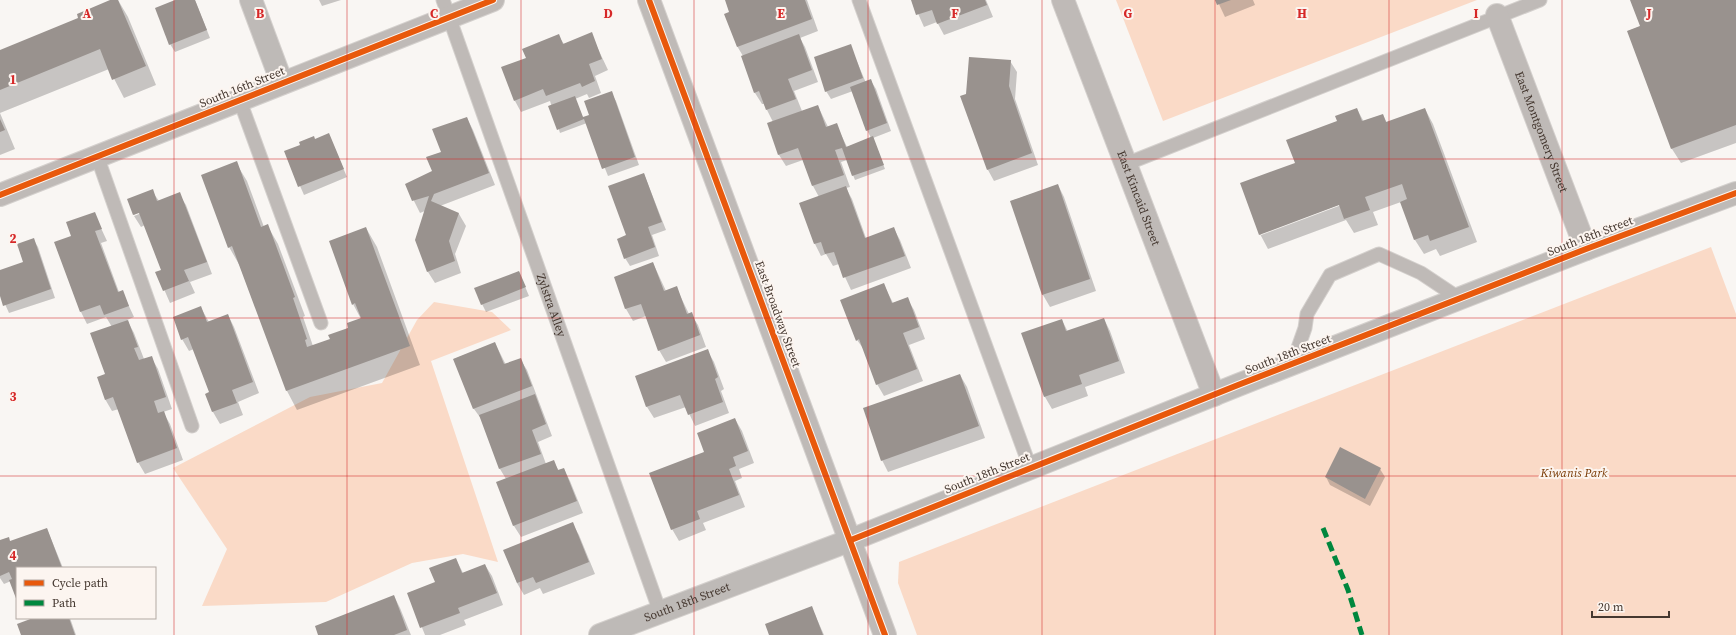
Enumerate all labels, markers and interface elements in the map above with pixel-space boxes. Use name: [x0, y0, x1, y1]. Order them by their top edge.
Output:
text: A: [83, 5, 92, 22]
text: B: [256, 5, 265, 22]
text: C: [430, 5, 438, 22]
text: D: [603, 5, 613, 22]
text: E: [777, 5, 785, 22]
text: F: [951, 5, 959, 22]
text: G: [1124, 5, 1133, 22]
text: H: [1297, 5, 1307, 22]
text: I: [1473, 5, 1479, 22]
text: J: [1645, 5, 1652, 22]
street label: South 16th Street: [197, 63, 287, 111]
street label: East Montgomery Street: [1511, 69, 1572, 195]
text: 1: [9, 71, 17, 88]
street label: East Kincaid Street: [1113, 148, 1164, 248]
street label: South 18th Street: [1545, 212, 1635, 260]
text: 2: [9, 230, 17, 247]
street label: East Broadway Street: [751, 259, 805, 369]
street label: Zylstra Alley: [533, 272, 570, 340]
street label: South 18th Street: [1243, 330, 1333, 378]
text: 3: [9, 388, 17, 405]
street label: South 18th Street: [942, 449, 1032, 497]
park label: Kiwanis Park: [1540, 465, 1608, 481]
text: 4: [9, 547, 17, 564]
legend: [16, 567, 156, 619]
text: Cycle path: [52, 575, 108, 591]
street label: South 18th Street: [642, 579, 732, 626]
scale bar: [1592, 593, 1669, 619]
text: Path: [52, 595, 76, 611]
text: 20 m: [1598, 599, 1624, 615]

